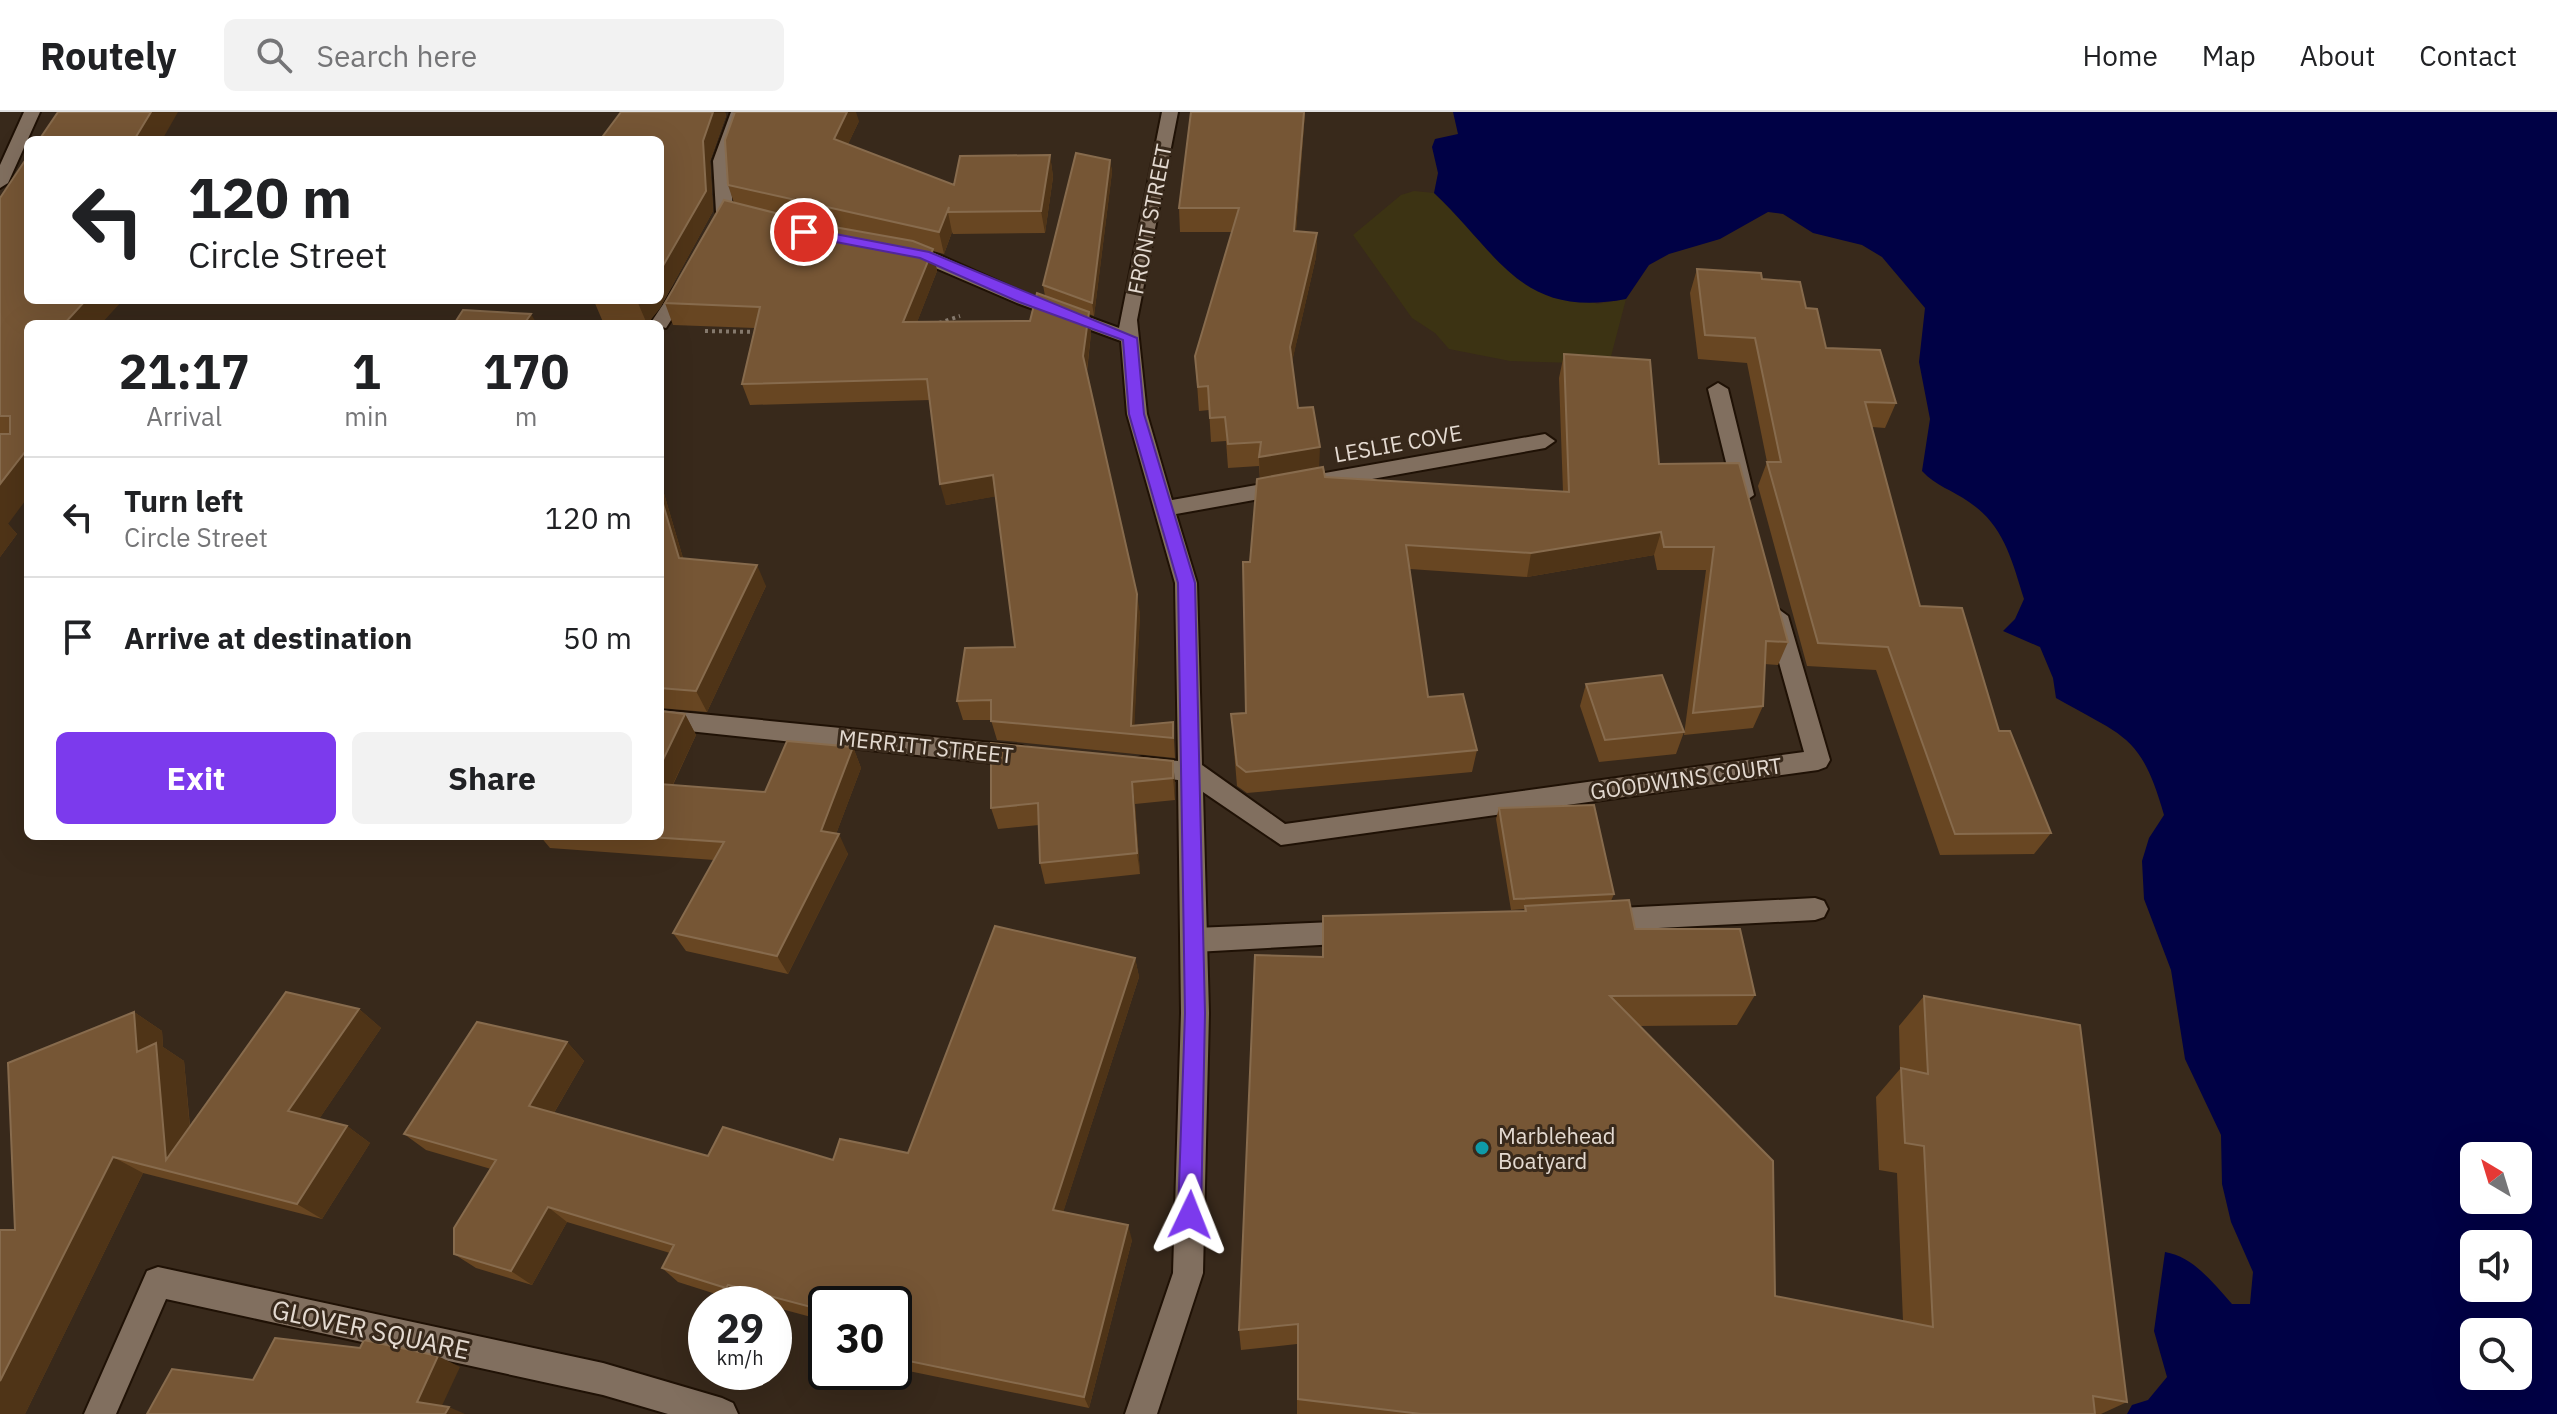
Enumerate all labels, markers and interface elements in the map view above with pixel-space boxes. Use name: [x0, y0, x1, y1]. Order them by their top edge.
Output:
search box: [224, 19, 784, 91]
text: Routely: [40, 31, 176, 80]
icon: search: [252, 33, 296, 77]
text: Search here: [316, 36, 477, 75]
text: Home: [2082, 37, 2158, 74]
text: Map: [2202, 37, 2256, 74]
text: About: [2300, 37, 2375, 74]
text: Contact: [2419, 37, 2517, 74]
street label: FRONT STREET: [1120, 141, 1178, 297]
text: 120 m: [188, 161, 352, 233]
icon: left: [56, 168, 160, 272]
pin: [770, 198, 838, 266]
icon: arrive: [782, 210, 826, 254]
text: Circle Street: [188, 231, 387, 278]
text: 21:17: [119, 340, 250, 402]
text: 1: [352, 340, 381, 402]
text: 170: [483, 340, 569, 402]
text: Arrival: [146, 399, 222, 433]
text: min: [344, 399, 388, 433]
text: m: [515, 399, 537, 433]
street label: LESLIE COVE: [1332, 417, 1464, 469]
text: Turn left: [124, 481, 243, 520]
icon: left: [56, 495, 100, 539]
text: 120 m: [545, 498, 632, 537]
text: Circle Street: [124, 520, 268, 554]
icon: arrive: [56, 615, 100, 659]
text: Arrive at destination: [124, 618, 412, 657]
text: 50 m: [563, 618, 632, 657]
street label: MERRITT STREET: [837, 722, 1015, 770]
button: Exit: [56, 732, 336, 824]
button: Share: [352, 732, 632, 824]
street label: GOODWINS COURT: [1588, 750, 1784, 806]
place label: Marblehead Boatyard: [1498, 1121, 1616, 1175]
marker: Marblehead Boatyard: [1473, 1139, 1491, 1157]
north arrow: [2460, 1142, 2532, 1214]
map controls: [2460, 1142, 2532, 1390]
position arrow: [1148, 1173, 1232, 1257]
button: sound: [2460, 1230, 2532, 1302]
speed limit sign: 30: [808, 1286, 912, 1390]
street label: GLOVER SQUARE: [269, 1291, 473, 1367]
text: 29: [716, 1302, 764, 1354]
button: search: [2460, 1318, 2532, 1390]
text: km/h: [716, 1344, 764, 1371]

